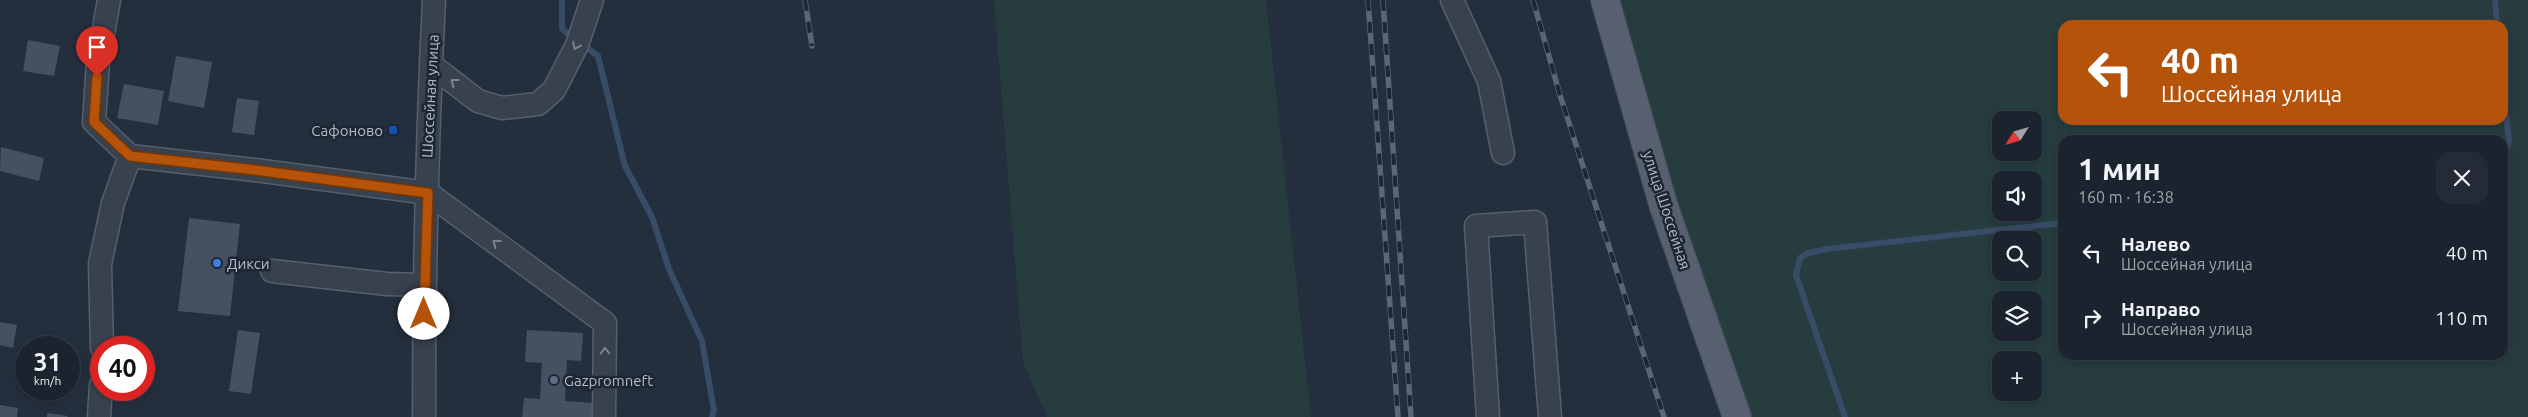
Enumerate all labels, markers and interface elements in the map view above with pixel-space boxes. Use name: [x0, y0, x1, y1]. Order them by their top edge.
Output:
pin: [76, 26, 118, 77]
icon: arrive: [83, 33, 111, 61]
street label: Шоссейная улица: [418, 34, 442, 158]
icon: left: [2078, 40, 2143, 105]
text: 40 m: [2161, 40, 2239, 80]
one-way arrow: [572, 41, 583, 50]
one-way arrow: [450, 79, 459, 88]
text: Шоссейная улица: [2161, 81, 2342, 106]
north arrow: [1992, 111, 2042, 161]
map controls: [1992, 111, 2042, 401]
place label: Сафоново: [311, 122, 383, 139]
marker: Сафоново: [387, 124, 399, 136]
street label: улица Шоссейная: [1640, 149, 1694, 271]
text: 1 мин: [2078, 152, 2161, 186]
button: close: [2436, 152, 2488, 204]
button: sound: [1992, 171, 2042, 221]
text: 160 m · 16:38: [2078, 188, 2174, 206]
button: search: [1992, 231, 2042, 281]
text: Налево: [2121, 233, 2190, 255]
icon: left: [2078, 239, 2106, 267]
one-way arrow: [492, 240, 502, 249]
text: 40 m: [2446, 242, 2488, 264]
place label: Дикси: [227, 255, 270, 272]
text: Шоссейная улица: [2121, 255, 2253, 273]
marker: Дикси: [211, 257, 223, 269]
position arrow: [397, 287, 449, 339]
button: layers: [1992, 291, 2042, 341]
text: Направо: [2121, 298, 2201, 320]
icon: right: [2078, 304, 2106, 332]
text: 110 m: [2435, 307, 2488, 329]
text: Шоссейная улица: [2121, 320, 2253, 338]
speed limit sign: 40: [90, 336, 155, 401]
one-way arrow: [599, 347, 610, 355]
text: 31: [33, 348, 62, 376]
button: +: [1992, 351, 2042, 401]
place label: Gazpromneft: [564, 372, 653, 389]
text: km/h: [34, 374, 61, 387]
marker: Gazpromneft: [548, 374, 560, 386]

